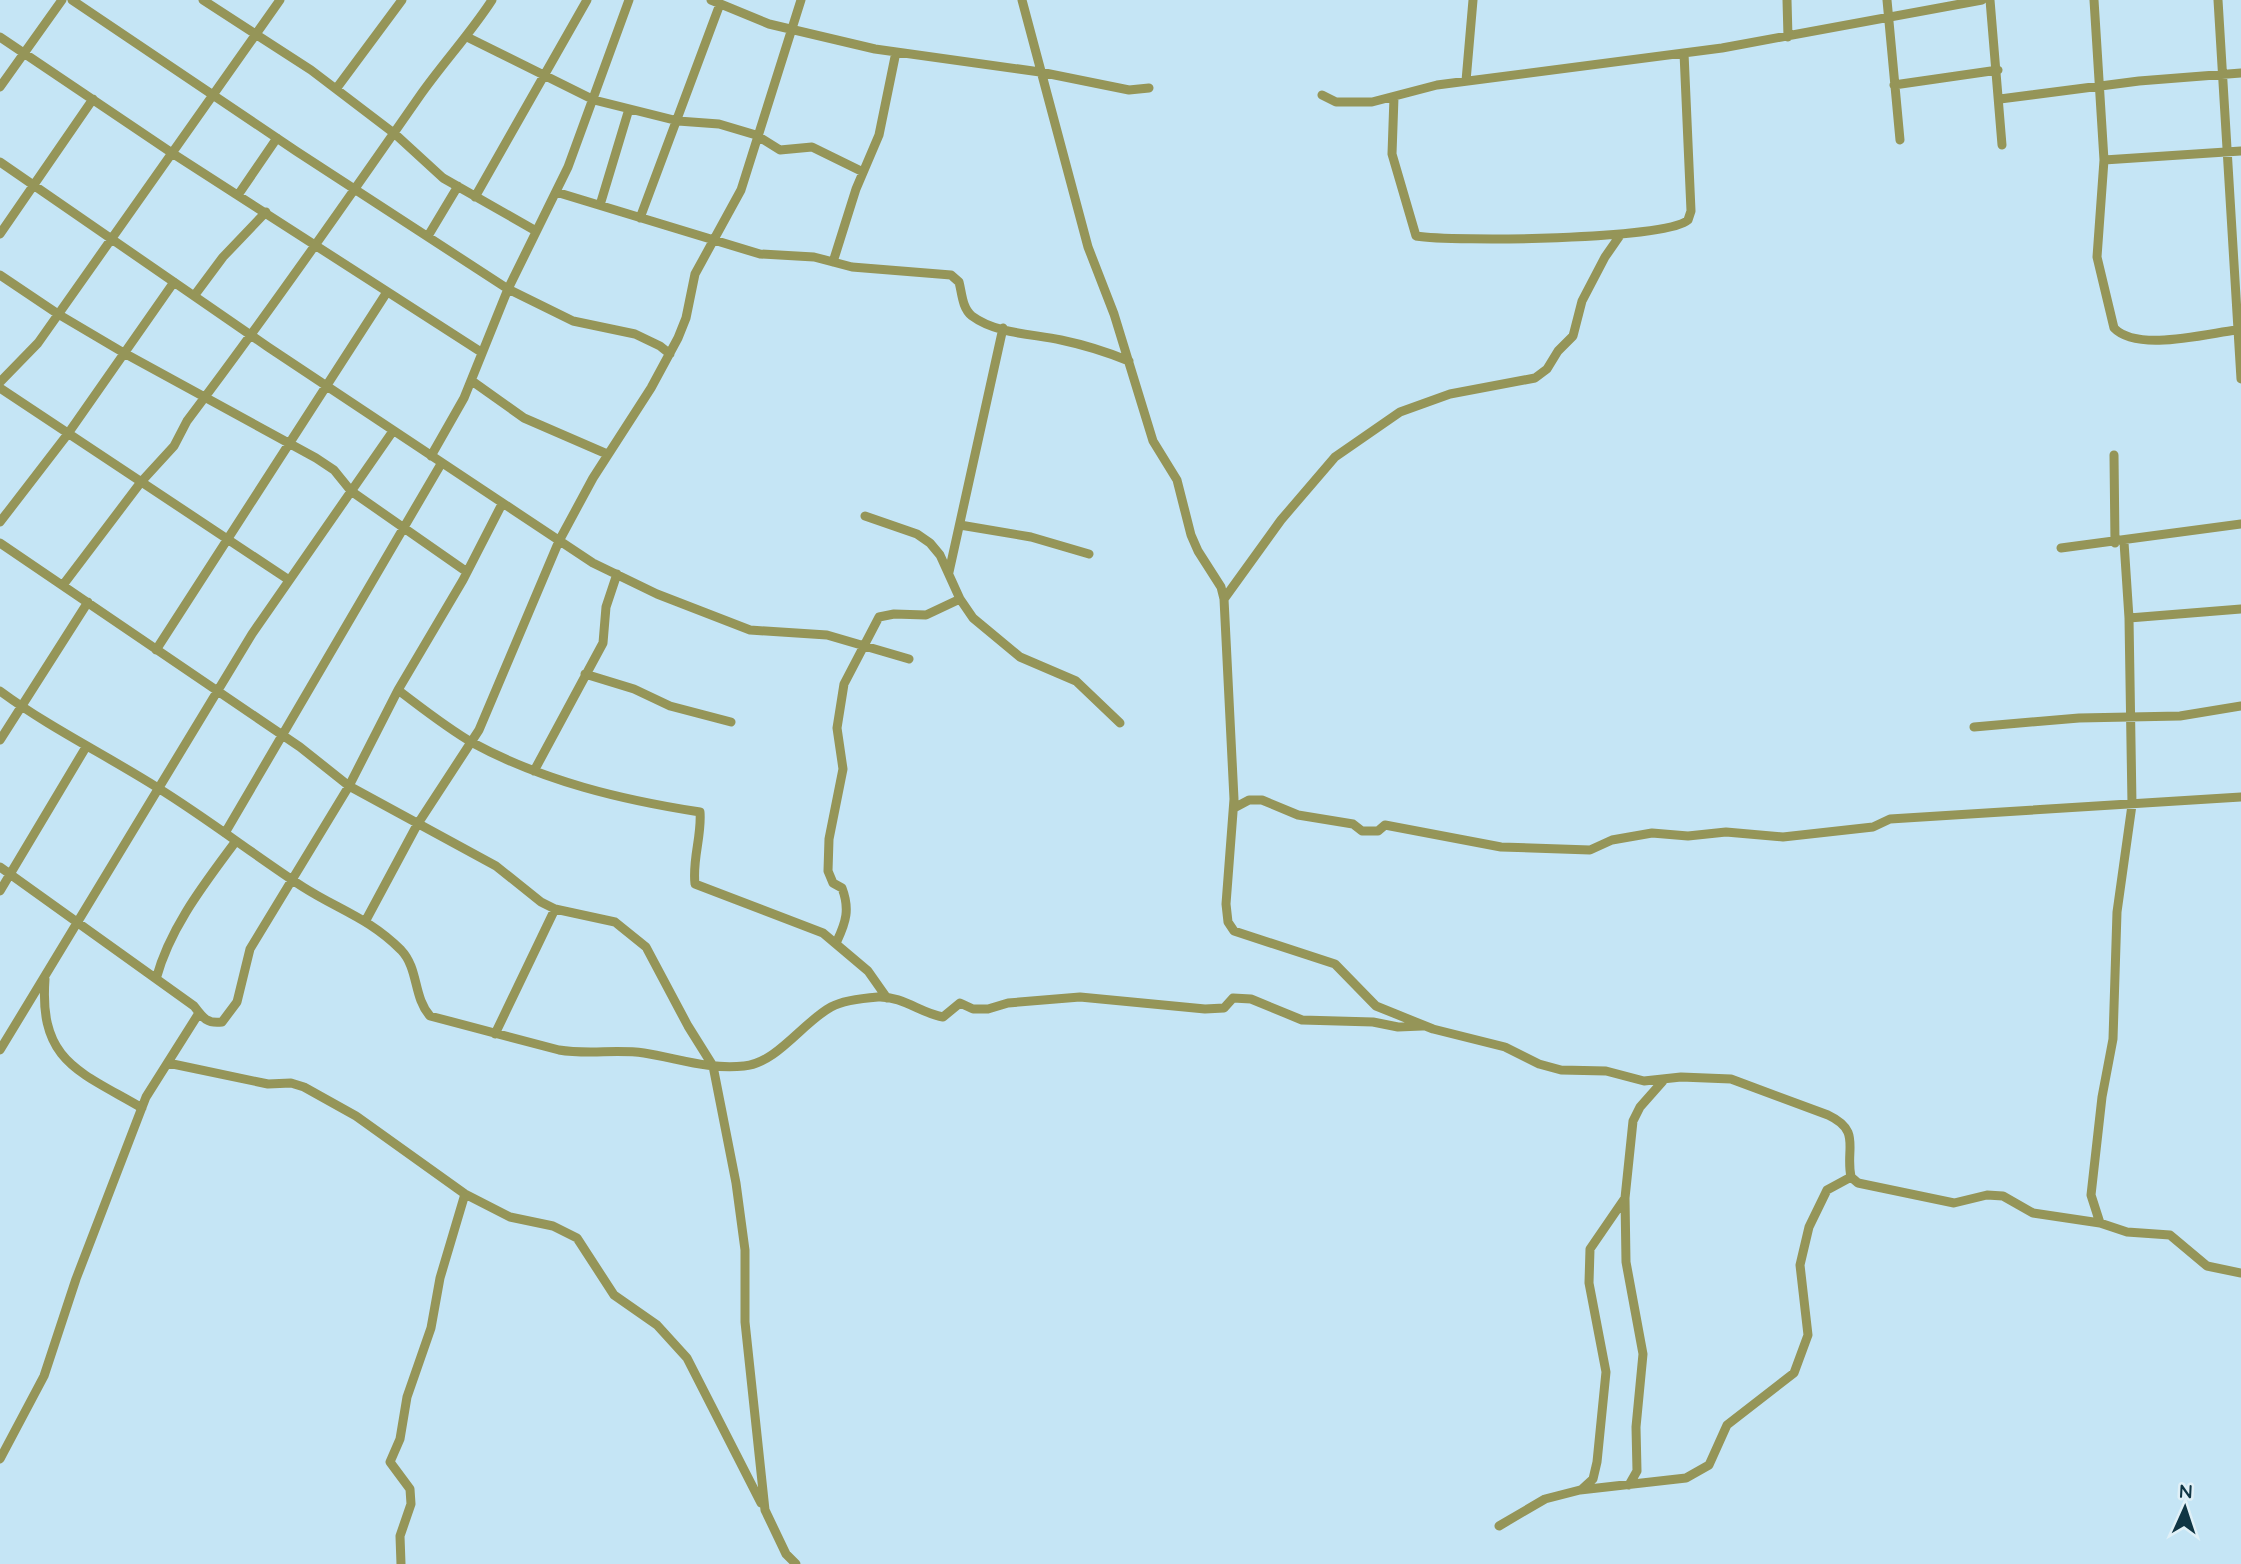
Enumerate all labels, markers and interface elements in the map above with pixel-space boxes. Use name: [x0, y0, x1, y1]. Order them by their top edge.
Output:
north arrow: [2150, 1473, 2220, 1543]
text: N: [2178, 1479, 2193, 1503]

